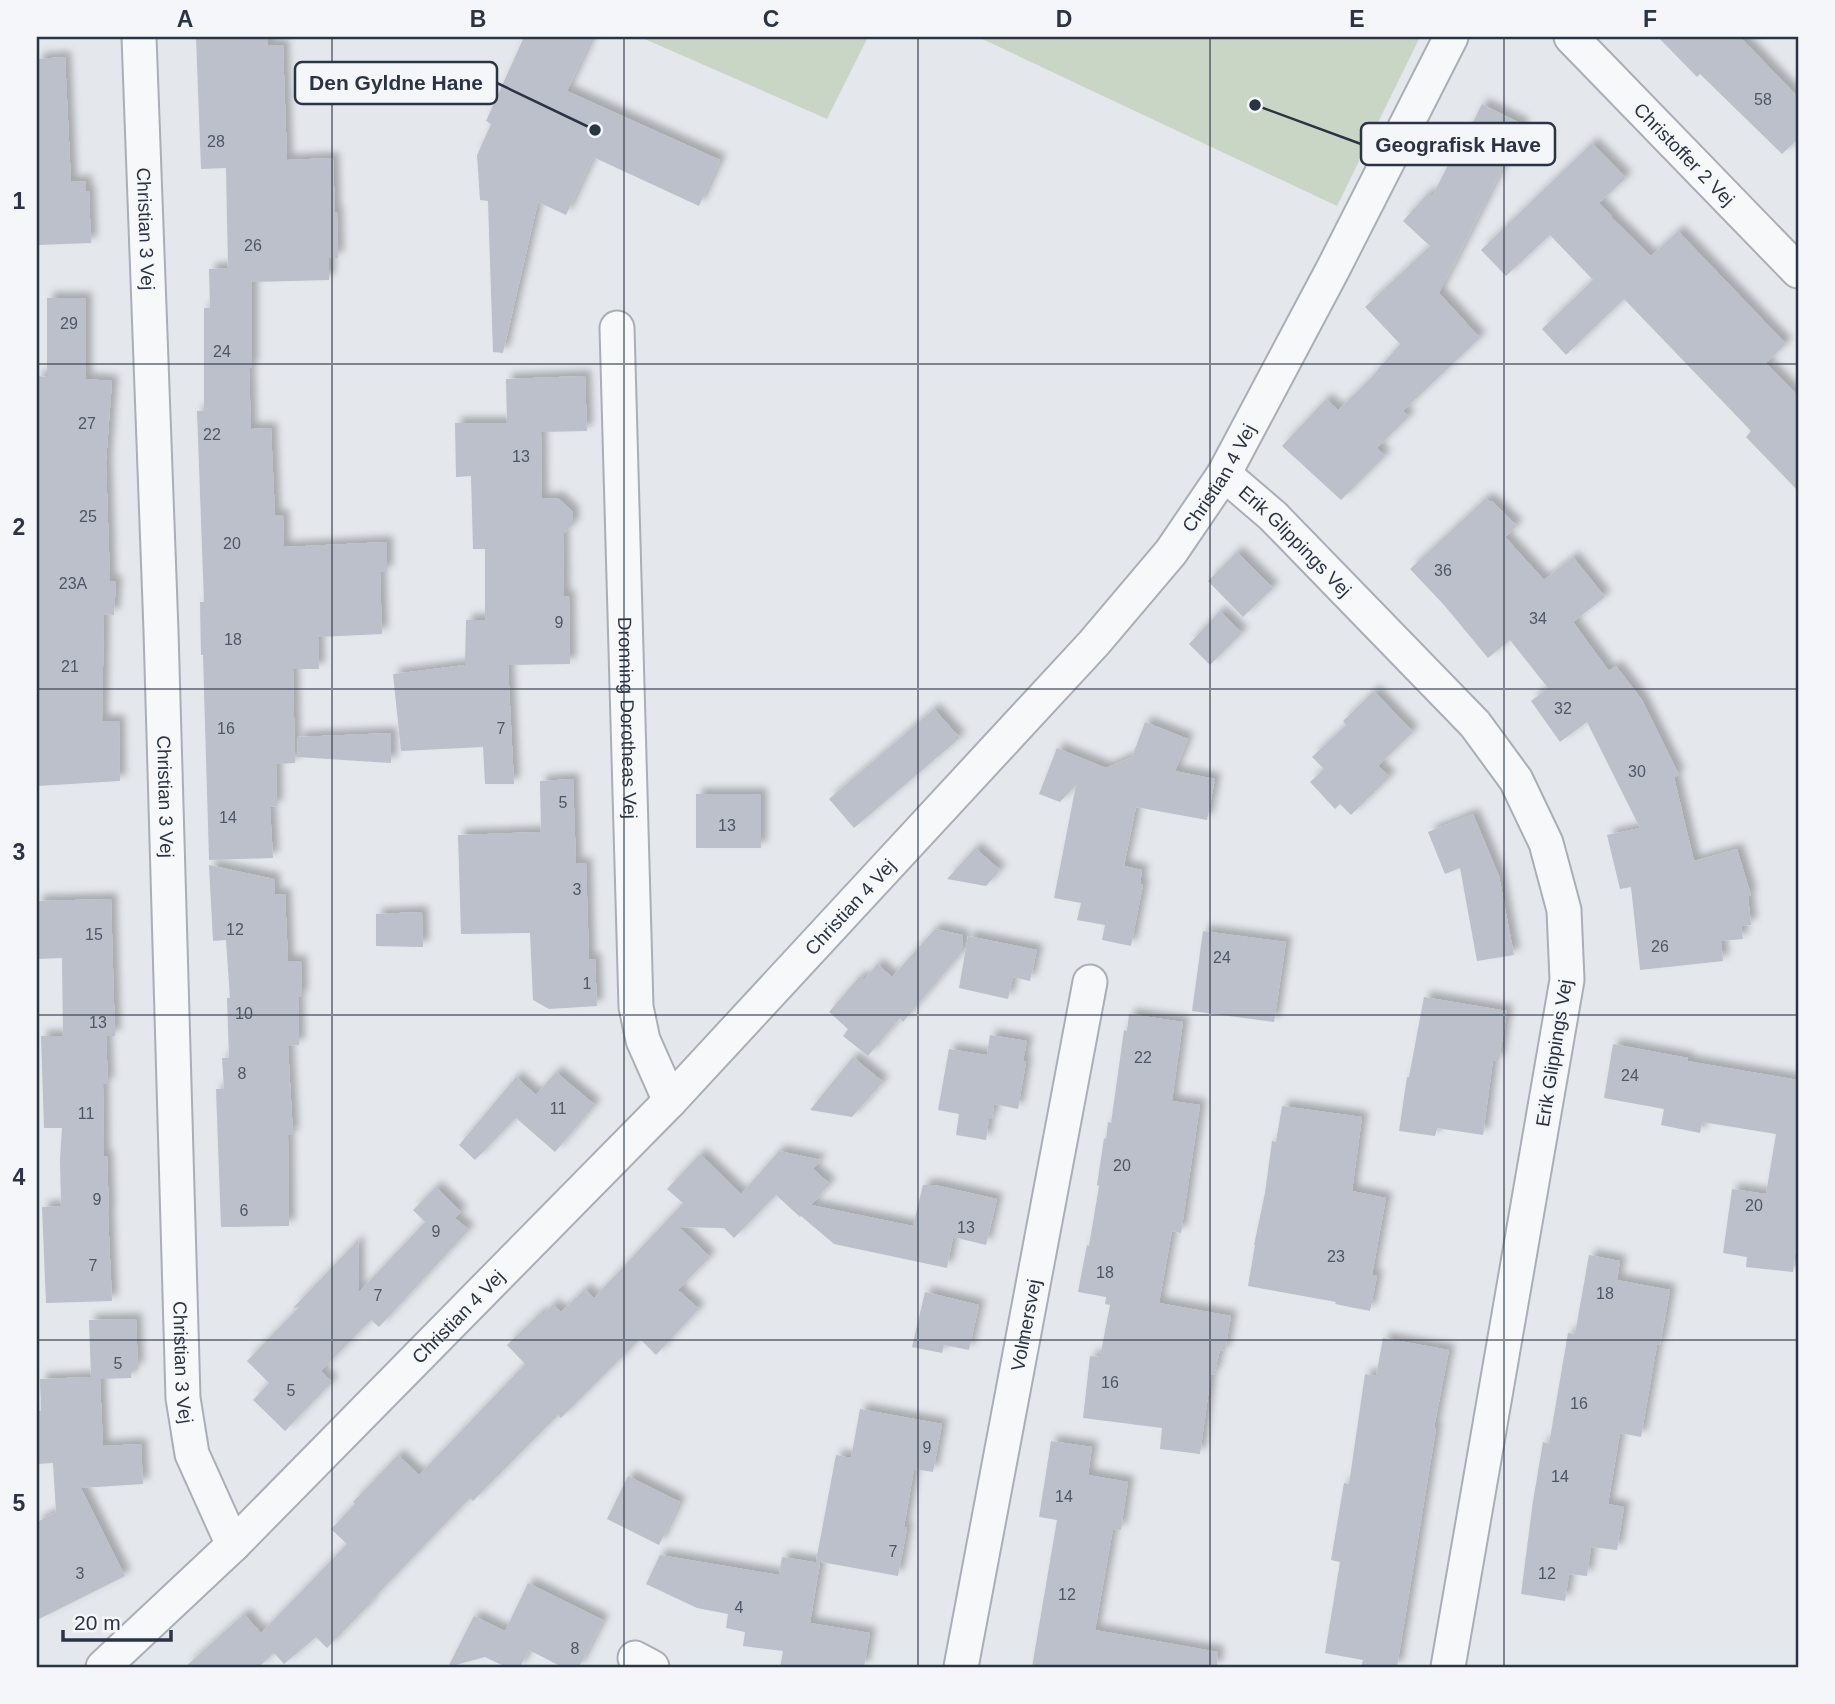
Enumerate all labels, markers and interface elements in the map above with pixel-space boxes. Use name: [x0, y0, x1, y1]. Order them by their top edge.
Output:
text: A: [177, 6, 193, 32]
text: B: [470, 6, 486, 32]
text: C: [763, 6, 779, 32]
text: D: [1056, 6, 1072, 32]
text: E: [1349, 6, 1365, 32]
text: F: [1643, 6, 1657, 32]
callout: Den Gyldne Hane: [295, 62, 497, 104]
text: Den Gyldne Hane: [309, 71, 483, 94]
house number: 58: [1754, 91, 1772, 108]
street label: Christoffer 2 Vej: [1630, 98, 1739, 210]
callout: Geografisk Have: [1361, 123, 1555, 165]
house number: 28: [207, 133, 225, 150]
text: Geografisk Have: [1375, 133, 1541, 156]
street label: Christian 3 Vej: [133, 167, 159, 291]
text: 1: [13, 188, 26, 214]
house number: 26: [244, 237, 262, 254]
house number: 29: [60, 315, 78, 332]
house number: 24: [213, 343, 231, 360]
house number: 27: [78, 415, 96, 432]
street label: Christian 4 Vej: [1178, 420, 1259, 535]
house number: 22: [203, 426, 221, 443]
house number: 13: [512, 448, 530, 465]
street label: Erik Glippings Vej: [1235, 481, 1356, 601]
house number: 25: [79, 508, 97, 525]
text: 2: [13, 514, 25, 540]
house number: 20: [223, 535, 241, 552]
house number: 36: [1434, 562, 1452, 579]
house number: 23A: [59, 575, 88, 592]
house number: 34: [1529, 610, 1547, 627]
house number: 9: [555, 614, 564, 631]
street label: Dronning Dorotheas Vej: [615, 617, 641, 819]
house number: 18: [224, 631, 242, 648]
house number: 21: [61, 658, 79, 675]
house number: 32: [1554, 700, 1572, 717]
house number: 16: [217, 720, 235, 737]
house number: 7: [497, 720, 506, 737]
street label: Christian 3 Vej: [153, 735, 178, 858]
house number: 30: [1628, 763, 1646, 780]
house number: 5: [559, 794, 568, 811]
house number: 14: [219, 809, 237, 826]
house number: 13: [718, 817, 736, 834]
text: 3: [13, 839, 25, 865]
street label: Christian 4 Vej: [800, 855, 899, 959]
house number: 3: [573, 881, 582, 898]
house number: 12: [226, 921, 244, 938]
house number: 15: [85, 926, 103, 943]
house number: 26: [1651, 938, 1669, 955]
house number: 24: [1213, 949, 1231, 966]
house number: 1: [583, 975, 592, 992]
street label: Erik Glippings Vej: [1532, 978, 1576, 1128]
house number: 10: [235, 1005, 253, 1022]
house number: 13: [89, 1014, 107, 1031]
house number: 22: [1134, 1049, 1152, 1066]
house number: 8: [238, 1065, 247, 1082]
house number: 24: [1621, 1067, 1639, 1084]
house number: 11: [550, 1100, 566, 1117]
house number: 11: [78, 1105, 94, 1122]
house number: 20: [1113, 1157, 1131, 1174]
text: 4: [13, 1164, 26, 1190]
house number: 9: [93, 1191, 102, 1208]
house number: 20: [1745, 1197, 1763, 1214]
house number: 6: [240, 1202, 249, 1219]
house number: 13: [957, 1219, 975, 1236]
house number: 9: [432, 1223, 441, 1240]
house number: 23: [1327, 1248, 1345, 1265]
house number: 7: [89, 1257, 98, 1274]
house number: 18: [1096, 1264, 1114, 1281]
street label: Christian 4 Vej: [407, 1265, 508, 1367]
street label: Volmersvej: [1006, 1277, 1044, 1373]
house number: 18: [1596, 1285, 1614, 1302]
house number: 7: [374, 1287, 383, 1304]
street label: Christian 3 Vej: [170, 1301, 197, 1425]
house number: 5: [114, 1355, 123, 1372]
house number: 16: [1101, 1374, 1119, 1391]
house number: 5: [287, 1382, 296, 1399]
house number: 16: [1570, 1395, 1588, 1412]
house number: 9: [923, 1439, 932, 1456]
house number: 14: [1551, 1468, 1569, 1485]
house number: 14: [1055, 1488, 1073, 1505]
text: 5: [13, 1490, 26, 1516]
house number: 7: [889, 1543, 898, 1560]
house number: 3: [76, 1565, 85, 1582]
house number: 12: [1538, 1565, 1556, 1582]
house number: 12: [1058, 1586, 1076, 1603]
scale bar: [63, 1599, 172, 1643]
house number: 4: [735, 1599, 744, 1616]
text: 20 m: [74, 1611, 121, 1634]
house number: 8: [571, 1640, 580, 1657]

